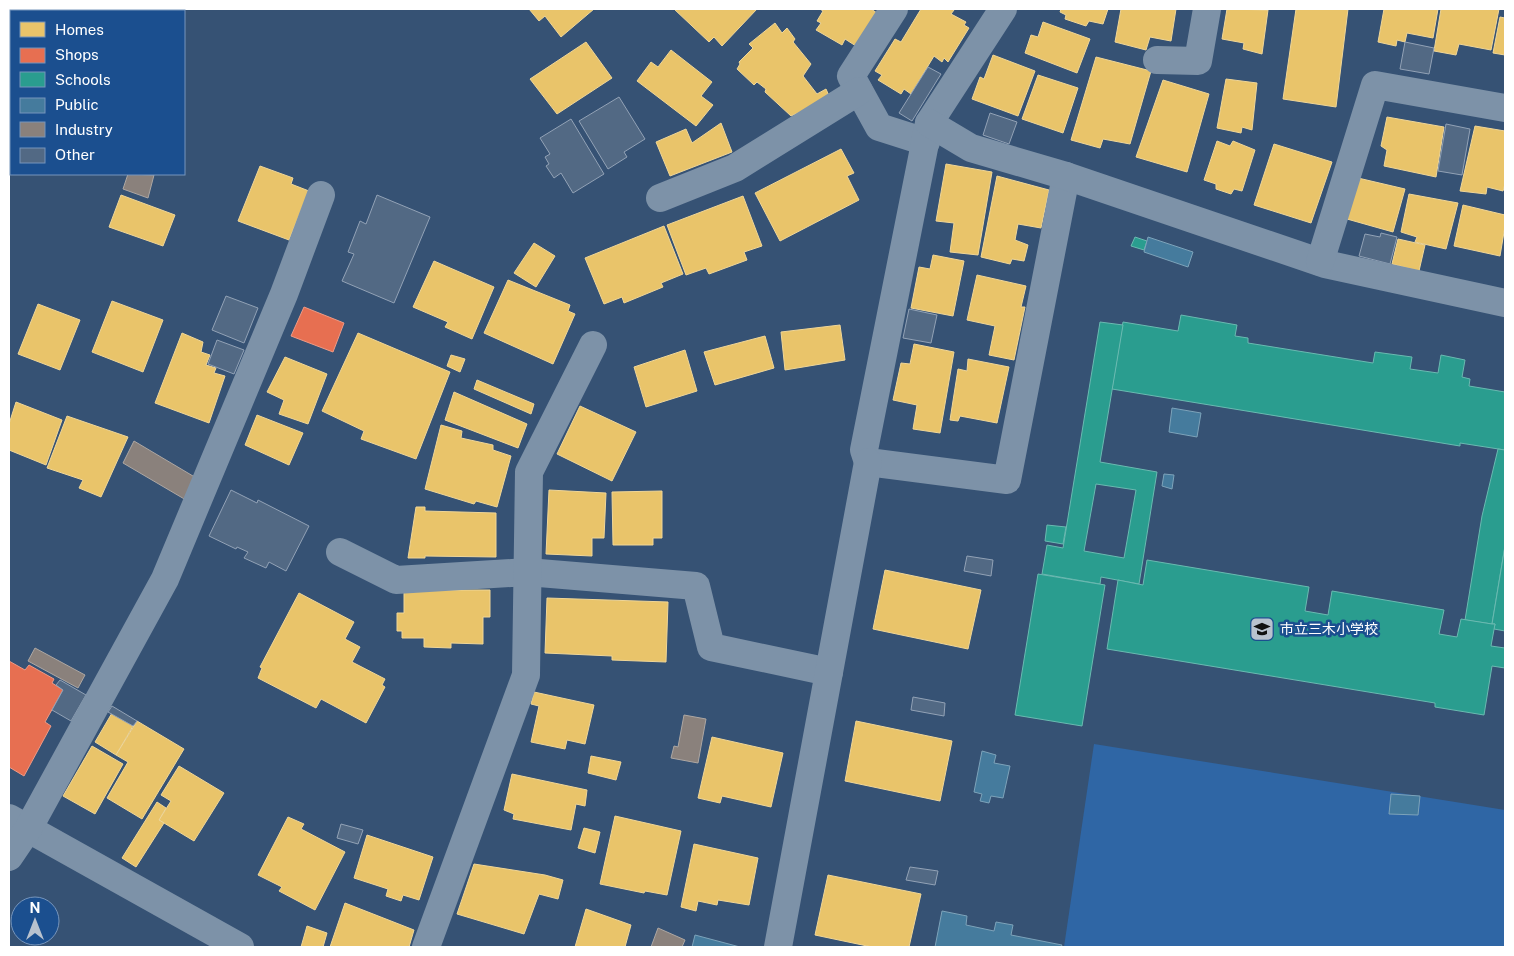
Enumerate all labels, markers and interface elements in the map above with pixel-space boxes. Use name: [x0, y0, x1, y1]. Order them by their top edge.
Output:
legend: [10, 10, 185, 175]
text: Homes: [55, 21, 104, 38]
text: Shops: [55, 46, 99, 63]
text: Schools: [55, 71, 111, 88]
text: Public: [55, 96, 99, 113]
text: Industry: [55, 121, 113, 138]
text: Other: [55, 146, 95, 163]
school or university icon: 市立三木小学校: [1249, 616, 1275, 642]
place label: 市立三木小学校: [1280, 621, 1378, 637]
north arrow: [10, 896, 60, 946]
text: N: [30, 900, 40, 916]

